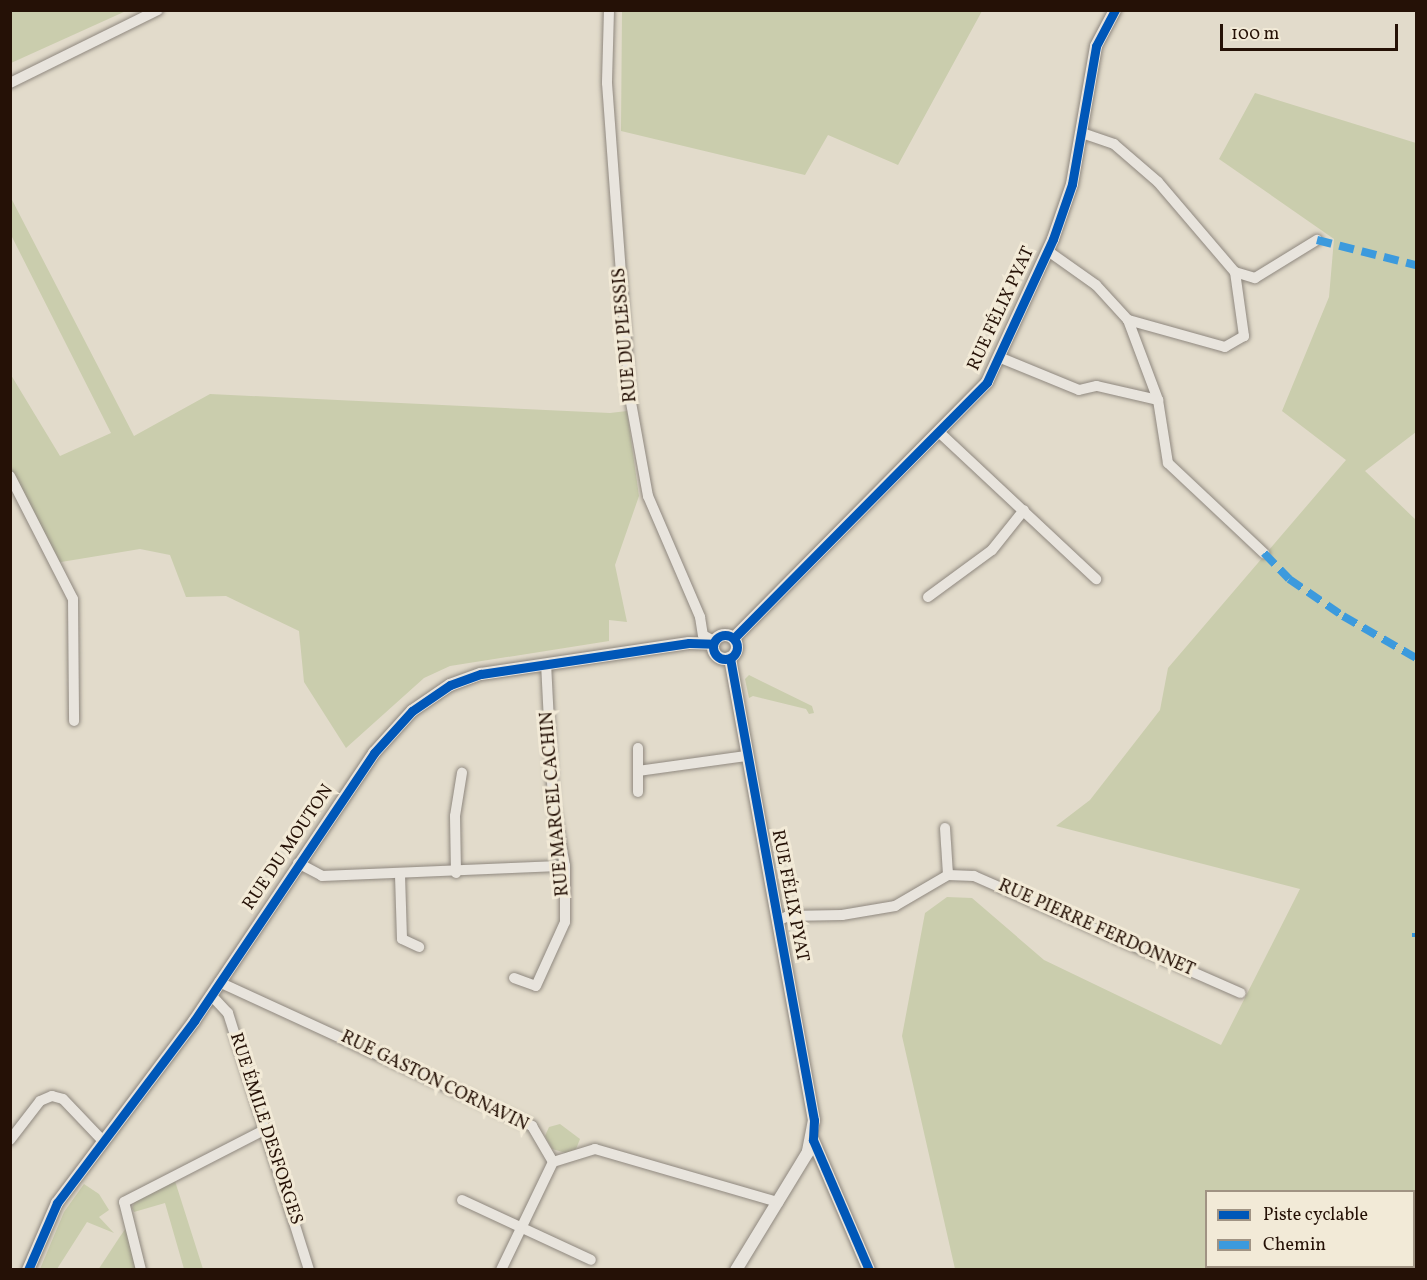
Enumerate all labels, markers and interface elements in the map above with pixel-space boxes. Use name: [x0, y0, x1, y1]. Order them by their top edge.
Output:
scale bar: [1223, 12, 1402, 50]
text: 100 m: [1231, 22, 1280, 47]
street label: RUE FÉLIX PYAT: [964, 244, 1040, 374]
street label: RUE DU PLESSIS: [609, 267, 643, 403]
street label: RUE MARCEL CACHIN: [537, 711, 575, 897]
street label: RUE DU MOUTON: [239, 781, 339, 915]
street label: RUE FÉLIX PYAT: [766, 828, 812, 964]
street label: RUE PIERRE FERDONNET: [994, 876, 1198, 982]
street label: RUE GASTON CORNAVIN: [337, 1027, 531, 1137]
street label: RUE ÉMILE DESFORGES: [224, 1030, 306, 1228]
legend: [1205, 1190, 1415, 1268]
text: Piste cyclable: [1263, 1203, 1368, 1228]
text: Chemin: [1263, 1233, 1326, 1258]

